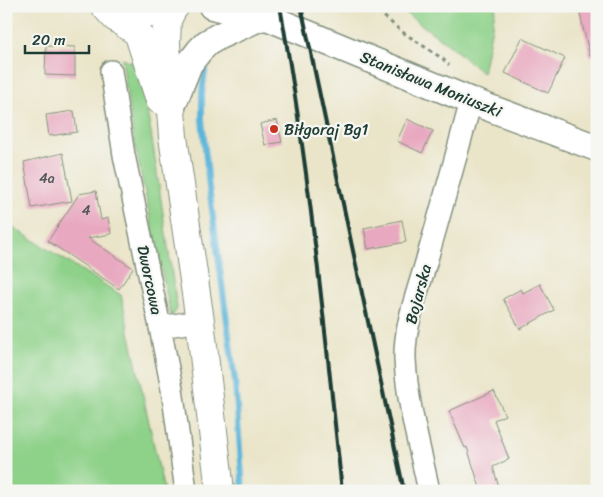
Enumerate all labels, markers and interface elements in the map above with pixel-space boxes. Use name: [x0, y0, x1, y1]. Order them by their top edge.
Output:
scale bar: [25, 22, 89, 54]
text: 20 m: [32, 27, 66, 53]
street label: Stanisława Moniuszki: [356, 42, 507, 126]
place label: Biłgoraj Bg1: [284, 115, 369, 144]
marker: Biłgoraj Bg1: [268, 123, 280, 135]
house number: 4a: [39, 166, 55, 191]
house number: 4: [82, 198, 91, 223]
street label: Dworcowa: [128, 242, 172, 318]
street label: Bojarska: [396, 261, 440, 327]

